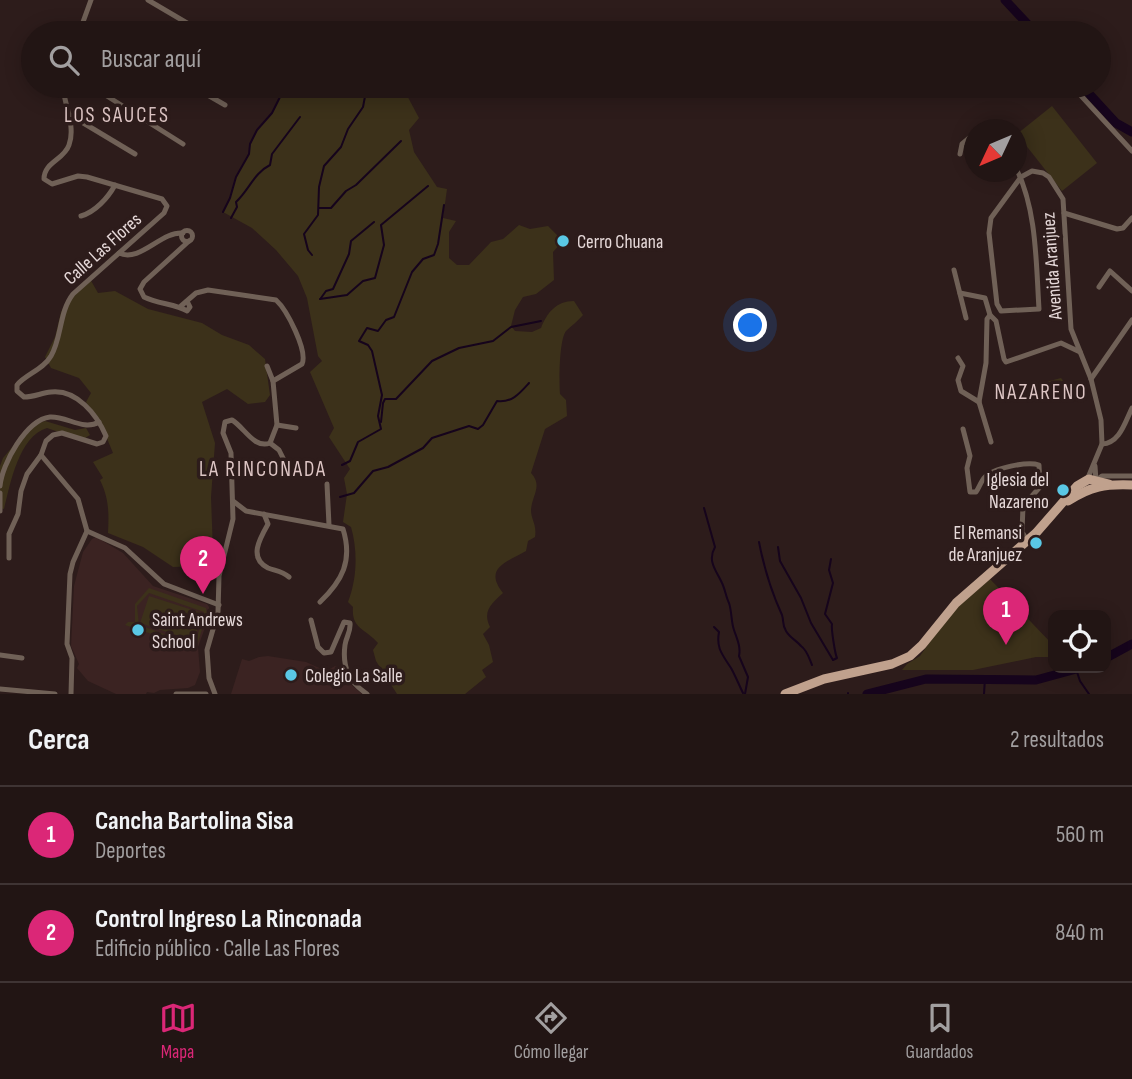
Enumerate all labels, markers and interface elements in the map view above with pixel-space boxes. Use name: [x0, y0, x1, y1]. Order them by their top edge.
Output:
search box: [21, 21, 1111, 98]
icon: search: [45, 41, 83, 79]
text: Buscar aquí: [101, 44, 201, 75]
district label: LOS SAUCES: [64, 103, 170, 128]
north arrow: [964, 119, 1027, 182]
street label: Calle Las Flores: [59, 208, 147, 290]
street label: Avenida Aranjuez: [1037, 211, 1068, 321]
place label: Cerro Chuana: [577, 231, 663, 254]
marker: Cerro Chuana: [555, 233, 571, 249]
your location: [733, 308, 767, 342]
district label: NAZARENO: [994, 380, 1088, 405]
district label: LA RINCONADA: [199, 457, 327, 482]
place label: Iglesia del Nazareno: [987, 469, 1049, 514]
marker: Iglesia del Nazareno: [1055, 482, 1071, 498]
place label: El Remansi de Aranjuez: [949, 522, 1022, 567]
marker: El Remansi de Aranjuez: [1028, 535, 1044, 551]
pin: 2: [180, 536, 226, 594]
pin: 1: [983, 587, 1029, 645]
place label: Saint Andrews School: [152, 609, 243, 654]
map controls: [1048, 610, 1111, 673]
button: locate: [1048, 610, 1111, 673]
marker: Saint Andrews School: [130, 622, 146, 638]
place label: Colegio La Salle: [305, 665, 403, 688]
marker: Colegio La Salle: [283, 667, 299, 683]
text: Cerca: [28, 722, 90, 758]
text: 2 resultados: [1010, 726, 1104, 754]
text: Cancha Bartolina Sisa: [95, 806, 294, 837]
text: 1: [46, 821, 56, 849]
text: 560 m: [1056, 821, 1104, 849]
text: Deportes: [95, 837, 166, 865]
text: Control Ingreso La Rinconada: [95, 904, 362, 935]
text: 2: [46, 919, 56, 947]
text: 840 m: [1055, 919, 1104, 947]
text: Edificio público · Calle Las Flores: [95, 935, 340, 963]
tab: Mapa: [159, 999, 197, 1064]
tab: Cómo llegar: [514, 999, 589, 1064]
tab: Guardados: [906, 999, 973, 1064]

